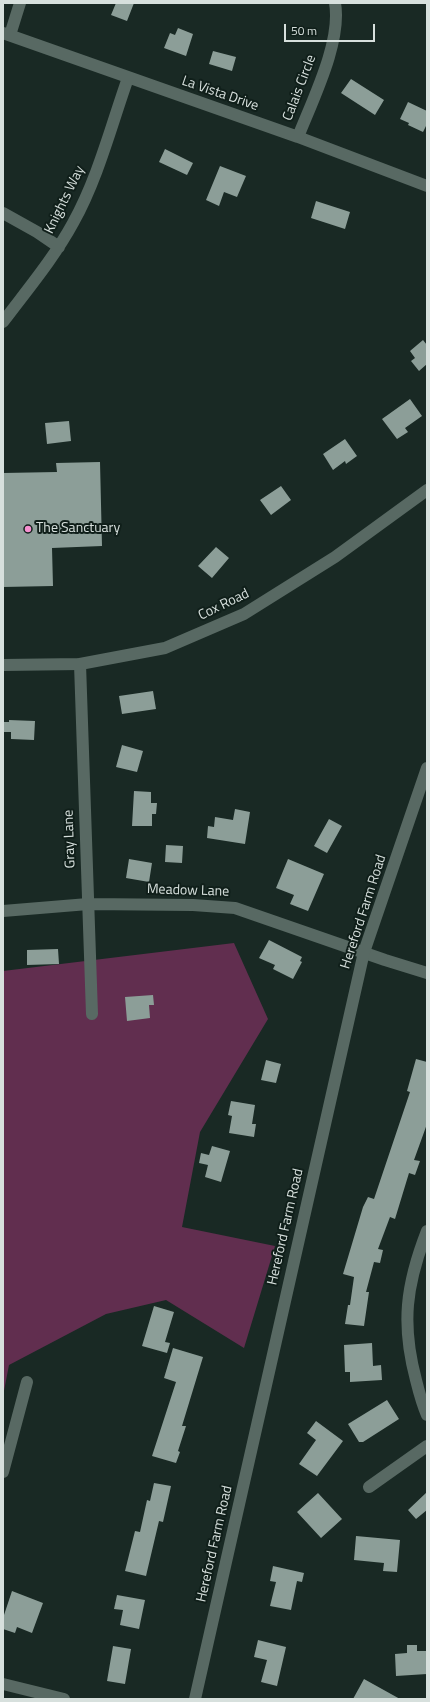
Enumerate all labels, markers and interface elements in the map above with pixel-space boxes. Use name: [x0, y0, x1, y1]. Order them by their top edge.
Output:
scale bar: [286, 16, 377, 42]
text: 50 m: [291, 21, 317, 40]
street label: Calais Circle: [280, 53, 320, 123]
street label: La Vista Drive: [179, 73, 261, 115]
street label: Knights Way: [41, 163, 89, 237]
place label: The Sanctuary: [36, 521, 120, 537]
marker: The Sanctuary: [23, 524, 33, 534]
street label: Cox Road: [196, 586, 252, 624]
street label: Gray Lane: [61, 809, 79, 869]
street label: Hereford Farm Road: [338, 853, 390, 971]
street label: Meadow Lane: [146, 881, 230, 901]
street label: Hereford Farm Road: [264, 1167, 308, 1287]
street label: Hereford Farm Road: [193, 1484, 237, 1604]

